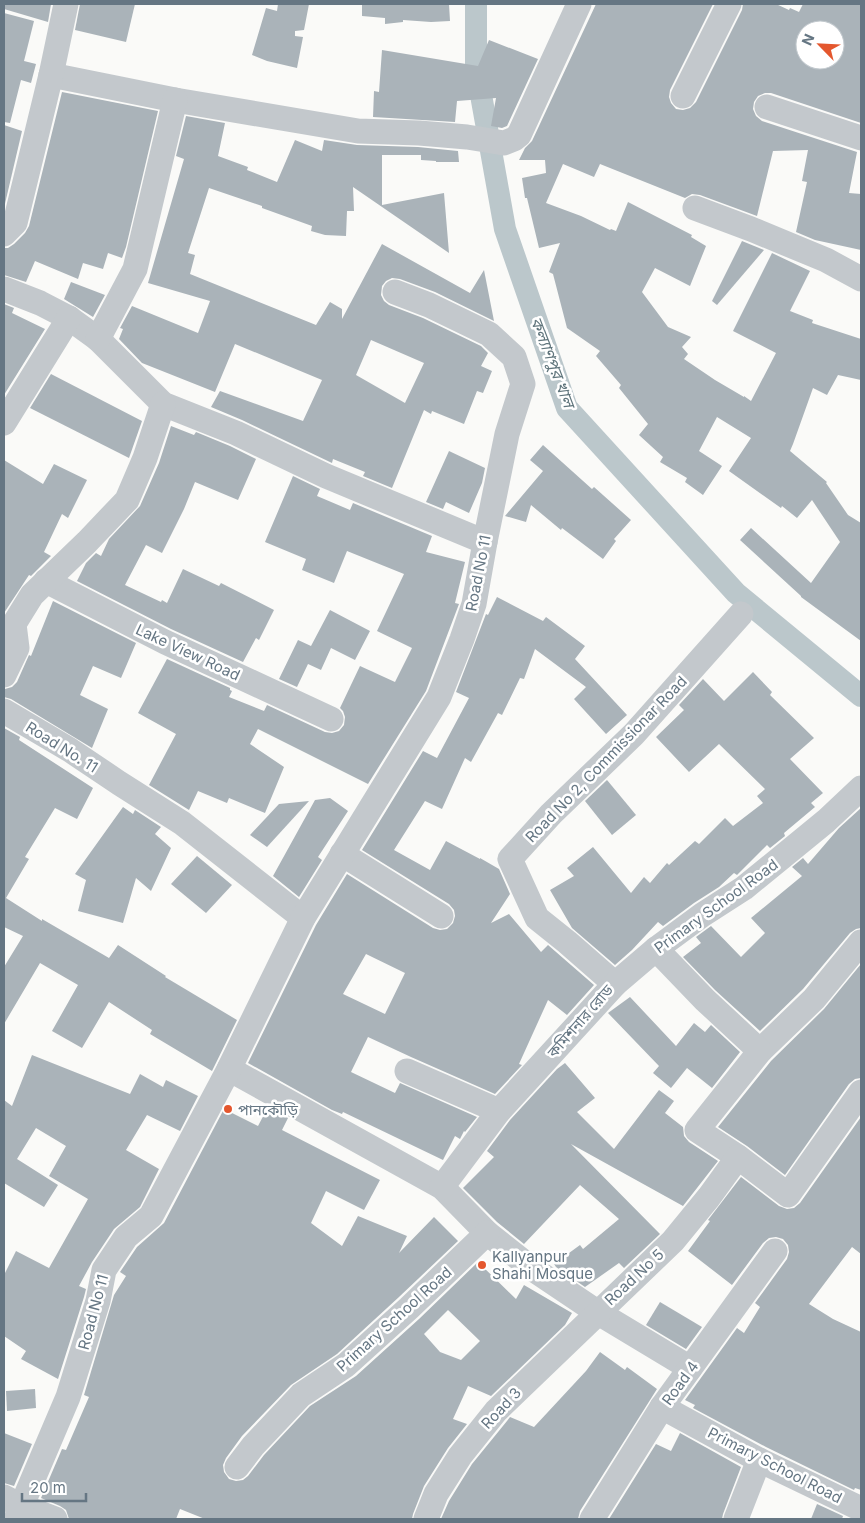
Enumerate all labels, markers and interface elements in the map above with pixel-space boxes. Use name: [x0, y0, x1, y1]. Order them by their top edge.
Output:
north arrow: [795, 20, 845, 70]
text: N: [798, 31, 818, 48]
water label: কল্যাণপুর খাল: [527, 314, 581, 413]
street label: Road No 11: [461, 533, 495, 613]
street label: Lake View Road: [133, 620, 243, 684]
street label: Road No 2, Commissionar Road: [521, 672, 691, 846]
street label: Road No. 11: [22, 717, 102, 777]
street label: Primary School Road: [650, 855, 782, 957]
street label: কমিশনার রোড: [542, 980, 617, 1062]
place label: পানকৌড়ি: [238, 1100, 298, 1119]
marker: পানকৌড়ি: [222, 1103, 234, 1115]
street label: Road No 5: [600, 1245, 668, 1309]
place label: Kallyanpur Shahi Mosque: [492, 1247, 593, 1283]
marker: Kallyanpur Shahi Mosque: [476, 1259, 488, 1271]
street label: Primary School Road: [333, 1262, 455, 1376]
street label: Road No 11: [74, 1272, 112, 1352]
street label: Road 4: [658, 1357, 702, 1409]
street label: Road 3: [477, 1383, 525, 1433]
street label: Primary School Road: [705, 1423, 845, 1507]
scale bar: [22, 1470, 86, 1502]
text: 20 m: [30, 1478, 66, 1497]

